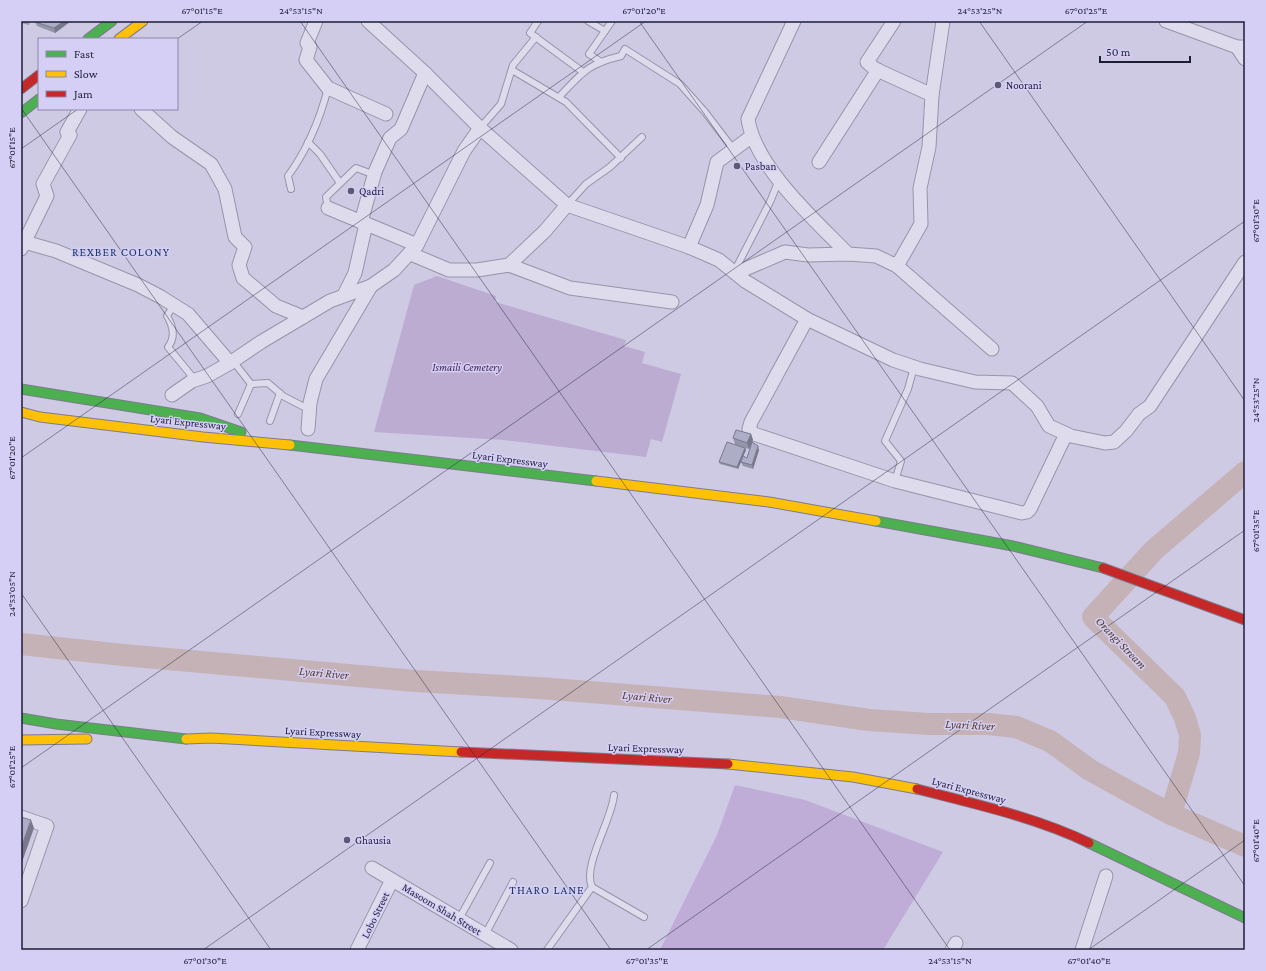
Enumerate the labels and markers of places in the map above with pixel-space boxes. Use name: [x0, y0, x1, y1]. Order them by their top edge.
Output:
place label: Noorani: [1006, 79, 1042, 91]
marker: Noorani: [993, 80, 1003, 90]
place label: Pasban: [745, 160, 776, 172]
marker: Pasban: [732, 161, 742, 171]
place label: Qadri: [359, 185, 384, 197]
marker: Qadri: [346, 186, 356, 196]
place label: Ghausia: [355, 834, 391, 846]
marker: Ghausia: [342, 835, 352, 845]

